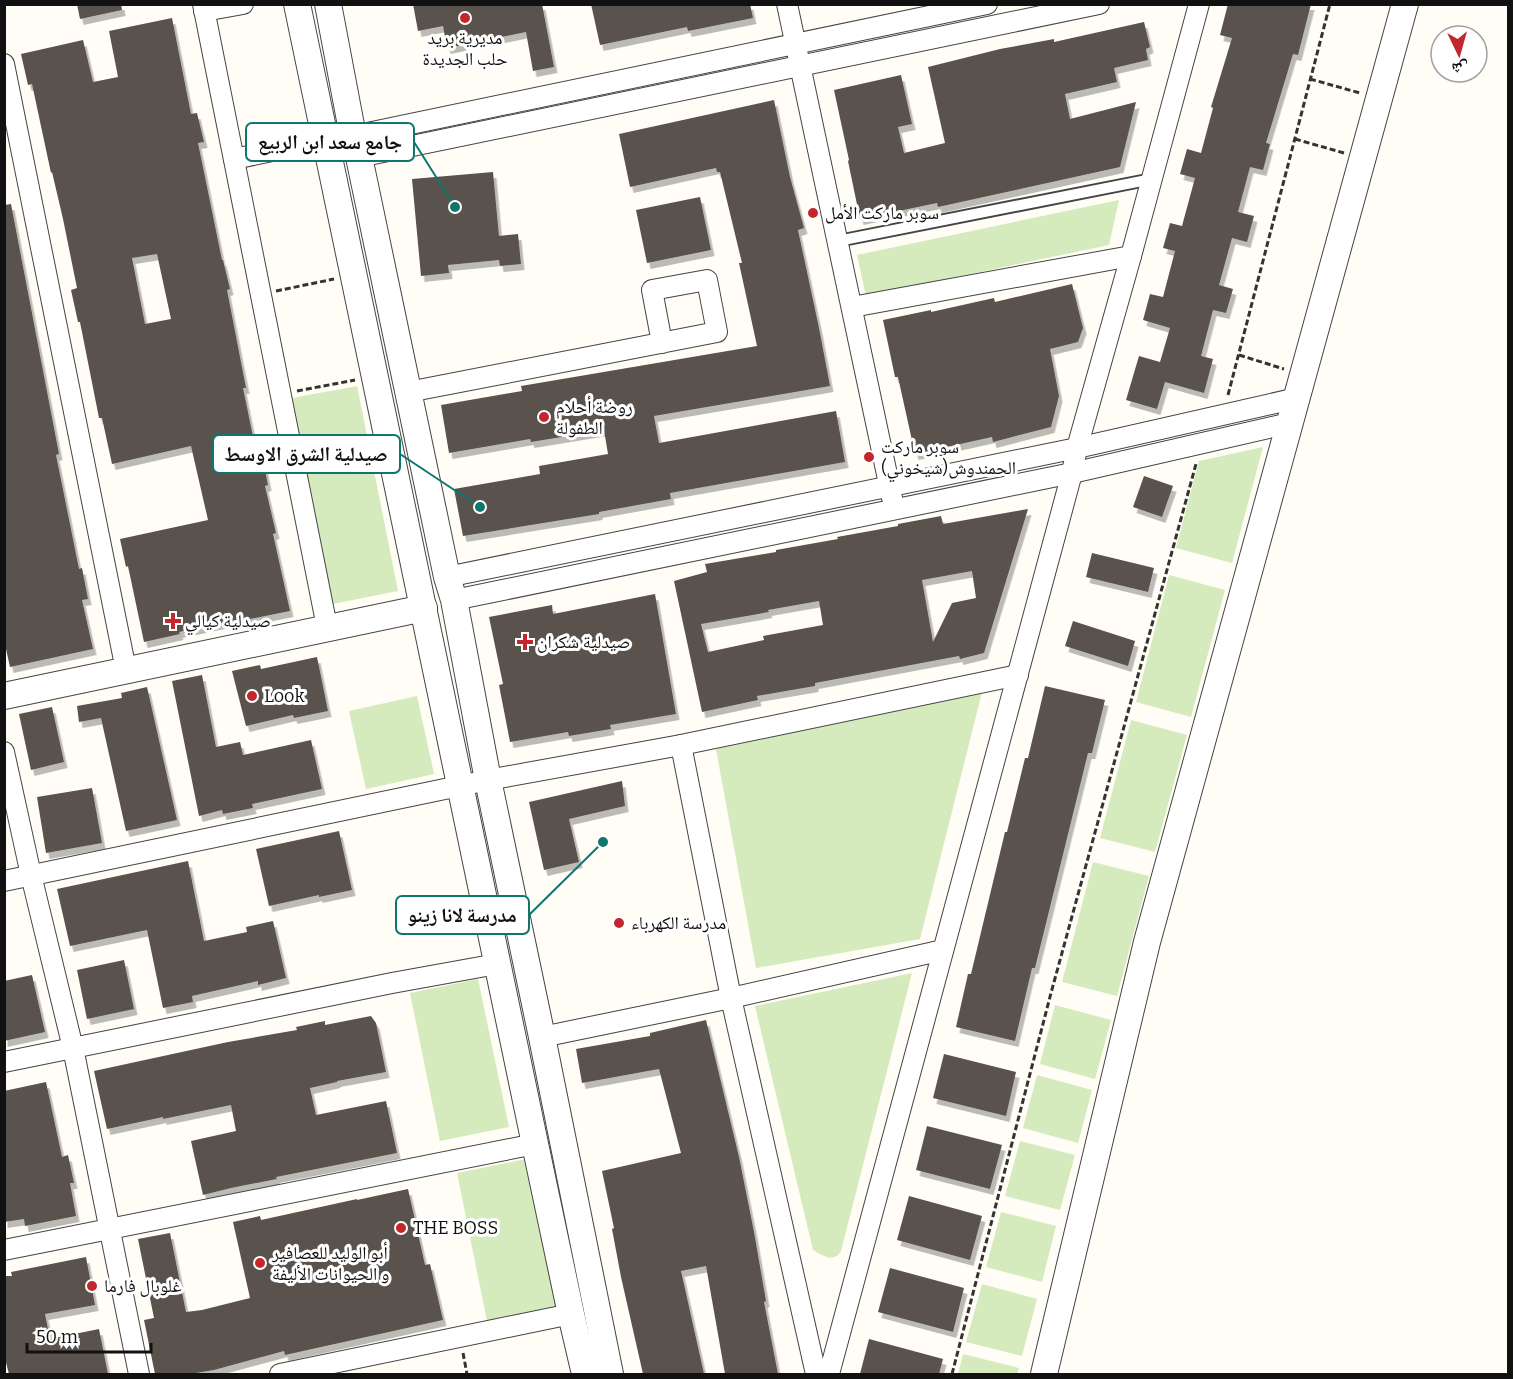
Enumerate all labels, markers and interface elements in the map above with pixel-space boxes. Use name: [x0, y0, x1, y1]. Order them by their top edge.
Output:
marker: مديرية بريد حلب الجديدة: [458, 11, 472, 25]
north arrow: [1429, 24, 1489, 84]
place label: مديرية بريد حلب الجديدة: [423, 27, 507, 70]
text: ش: [1451, 58, 1470, 79]
callout: جامع سعد ابن الربيع: [246, 123, 414, 161]
text: جامع سعد ابن الربيع: [258, 130, 402, 156]
place label: سوبر ماركت الأمل: [825, 202, 939, 224]
marker: سوبر ماركت الأمل: [806, 206, 820, 220]
place label: روضة أحلام الطفولة: [556, 396, 633, 439]
marker: روضة أحلام الطفولة: [537, 410, 551, 424]
callout: صيدلية الشرق الاوسط: [213, 435, 400, 473]
place label: سوبر ماركت الحمندوش(شيخوني): [881, 436, 1016, 483]
text: صيدلية الشرق الاوسط: [224, 442, 388, 466]
marker: سوبر ماركت الحمندوش(شيخوني): [862, 450, 876, 464]
place label: صيدلية كيالي: [185, 610, 271, 636]
marker: صيدلية كيالي: [166, 614, 180, 628]
place label: صيدلية شكران: [537, 631, 630, 653]
marker: صيدلية شكران: [518, 635, 532, 649]
place label: Look: [264, 685, 305, 707]
marker: Look: [245, 689, 259, 703]
callout: مدرسة لانا زينو: [396, 896, 529, 934]
text: مدرسة لانا زينو: [407, 903, 517, 927]
place label: مدرسة الكهرباء: [631, 912, 726, 934]
marker: مدرسة الكهرباء: [612, 916, 626, 930]
place label: THE BOSS: [413, 1217, 498, 1239]
marker: THE BOSS: [394, 1221, 408, 1235]
place label: أبو الوليد للعصافير و الحيوانات الأليفة: [271, 1242, 389, 1285]
marker: أبو الوليد للعصافير و الحيوانات الأليفة: [253, 1256, 267, 1270]
place label: غلوبال فارما: [104, 1275, 182, 1297]
marker: غلوبال فارما: [85, 1279, 99, 1293]
scale bar: [27, 1316, 152, 1354]
text: 50 m: [36, 1326, 78, 1348]

